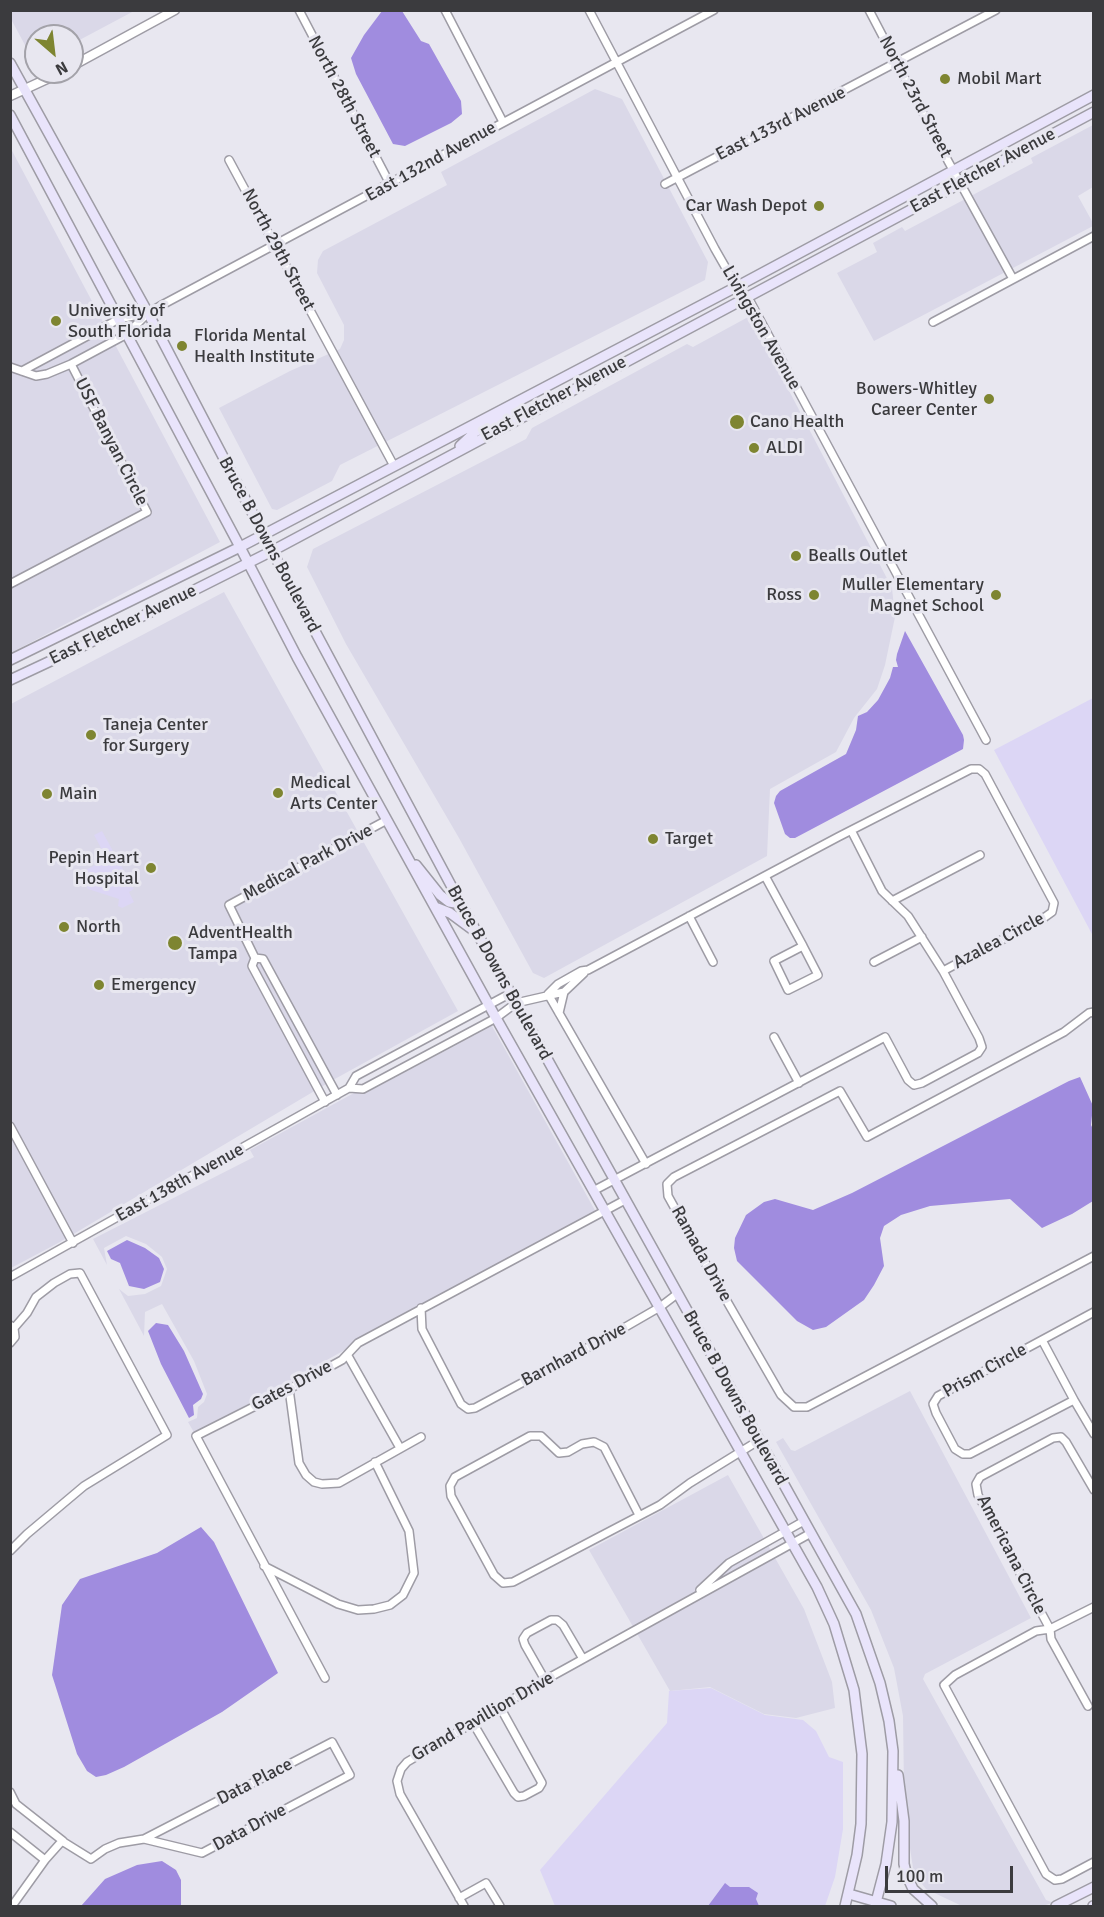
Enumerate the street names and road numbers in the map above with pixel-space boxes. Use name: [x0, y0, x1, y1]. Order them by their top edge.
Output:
street label: North 28th Street: [303, 32, 385, 162]
street label: North 23rd Street: [874, 32, 956, 162]
street label: East 133rd Avenue: [713, 82, 849, 166]
street label: East 132nd Avenue: [362, 117, 500, 207]
street label: East Fletcher Avenue: [907, 124, 1059, 218]
street label: North 29th Street: [237, 185, 319, 315]
street label: Livingston Avenue: [717, 262, 805, 394]
street label: East Fletcher Avenue: [478, 352, 630, 446]
street label: USF Banyan Circle: [69, 374, 153, 510]
street label: Bruce B Downs Boulevard: [213, 453, 325, 637]
street label: East Fletcher Avenue: [46, 580, 200, 670]
street label: Medical Park Drive: [240, 820, 376, 906]
street label: Bruce B Downs Boulevard: [442, 882, 556, 1064]
street label: Azalea Circle: [950, 908, 1048, 974]
street label: East 138th Avenue: [112, 1139, 248, 1227]
street label: Ramada Drive: [666, 1202, 736, 1306]
street label: Bruce B Downs Boulevard: [678, 1307, 792, 1489]
street label: Barnhard Drive: [518, 1318, 630, 1392]
street label: Prism Circle: [939, 1339, 1031, 1403]
street label: Gates Drive: [248, 1356, 336, 1416]
street label: Americana Circle: [972, 1492, 1050, 1618]
street label: Grand Pavillion Drive: [408, 1668, 558, 1766]
street label: Data Place: [214, 1754, 296, 1810]
street label: Data Drive: [210, 1800, 290, 1856]

